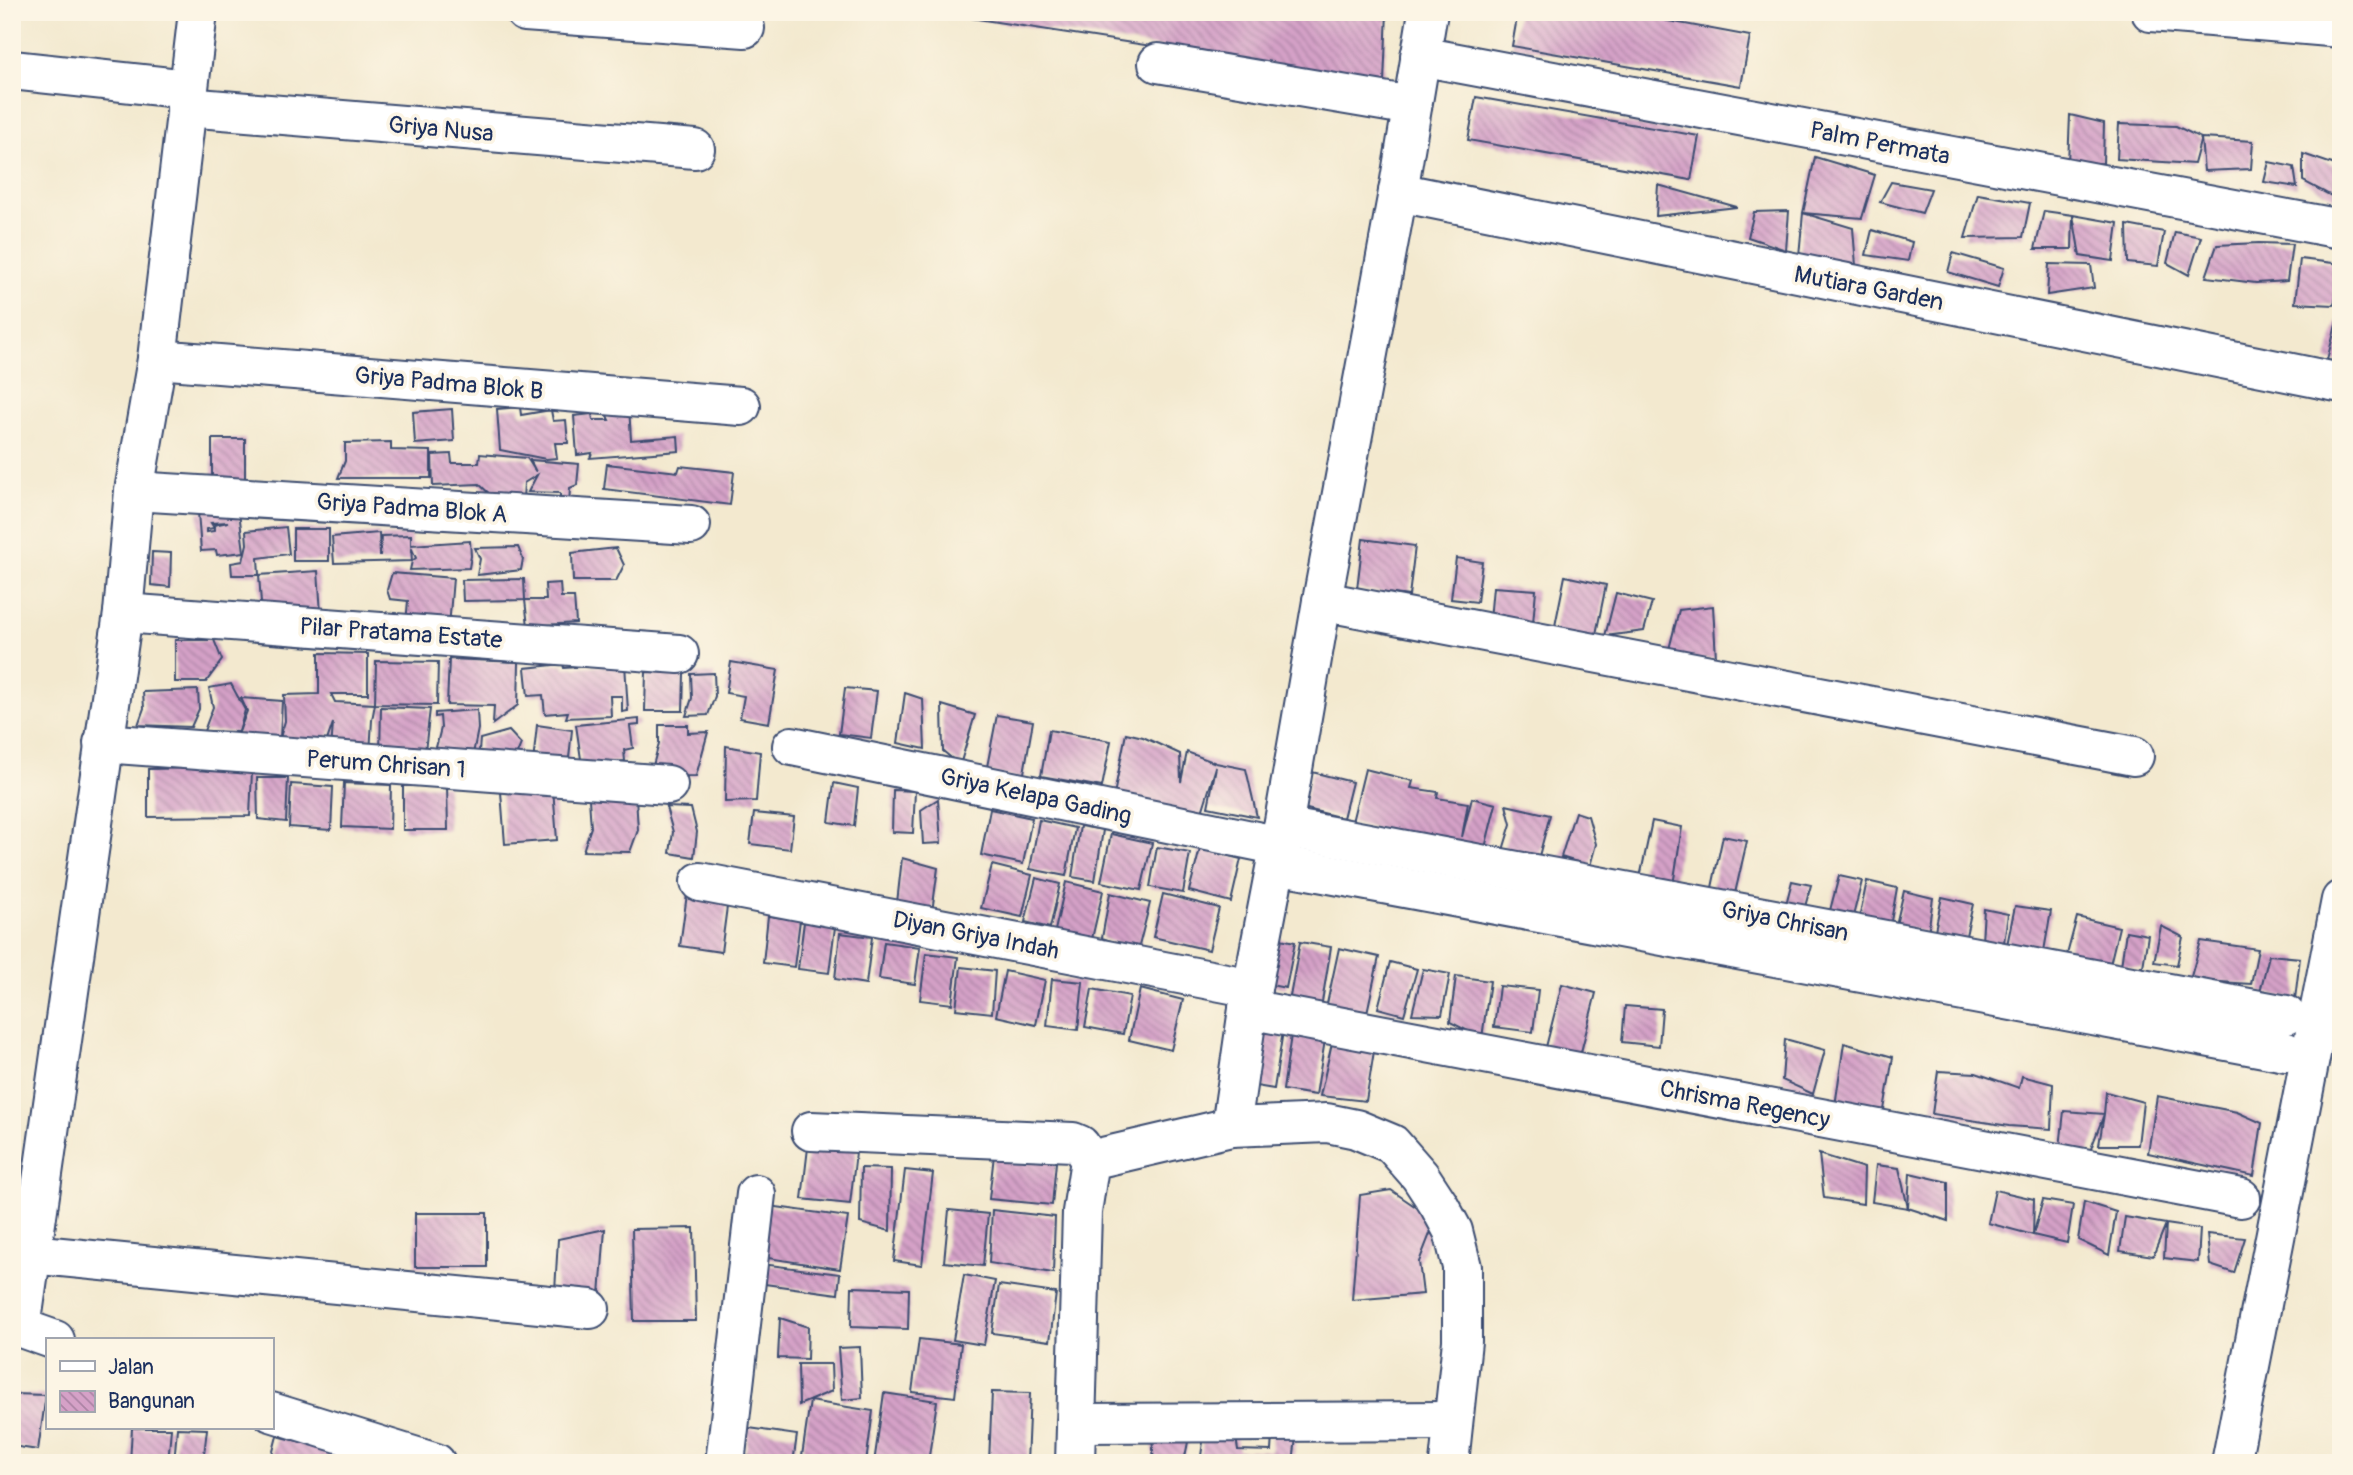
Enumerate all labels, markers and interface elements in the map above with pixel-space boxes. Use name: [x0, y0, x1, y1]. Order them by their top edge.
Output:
street label: Griya Nusa: [387, 110, 495, 149]
street label: Palm Permata: [1807, 116, 1952, 171]
street label: Mutiara Garden: [1792, 260, 1946, 317]
street label: Griya Padma Blok B: [353, 361, 544, 406]
street label: Griya Padma Blok A: [316, 487, 508, 530]
street label: Pilar Pratama Estate: [299, 612, 504, 655]
street label: Perum Chrisan 1: [305, 744, 467, 785]
street label: Griya Kelapa Gading: [938, 762, 1134, 831]
street label: Griya Chrisan: [1719, 895, 1851, 948]
street label: Diyan Griya Indah: [890, 905, 1061, 966]
street label: Chrisma Regency: [1657, 1074, 1832, 1135]
legend: [46, 1338, 273, 1430]
text: Jalan: [108, 1354, 154, 1381]
text: Bangunan: [108, 1388, 195, 1415]

